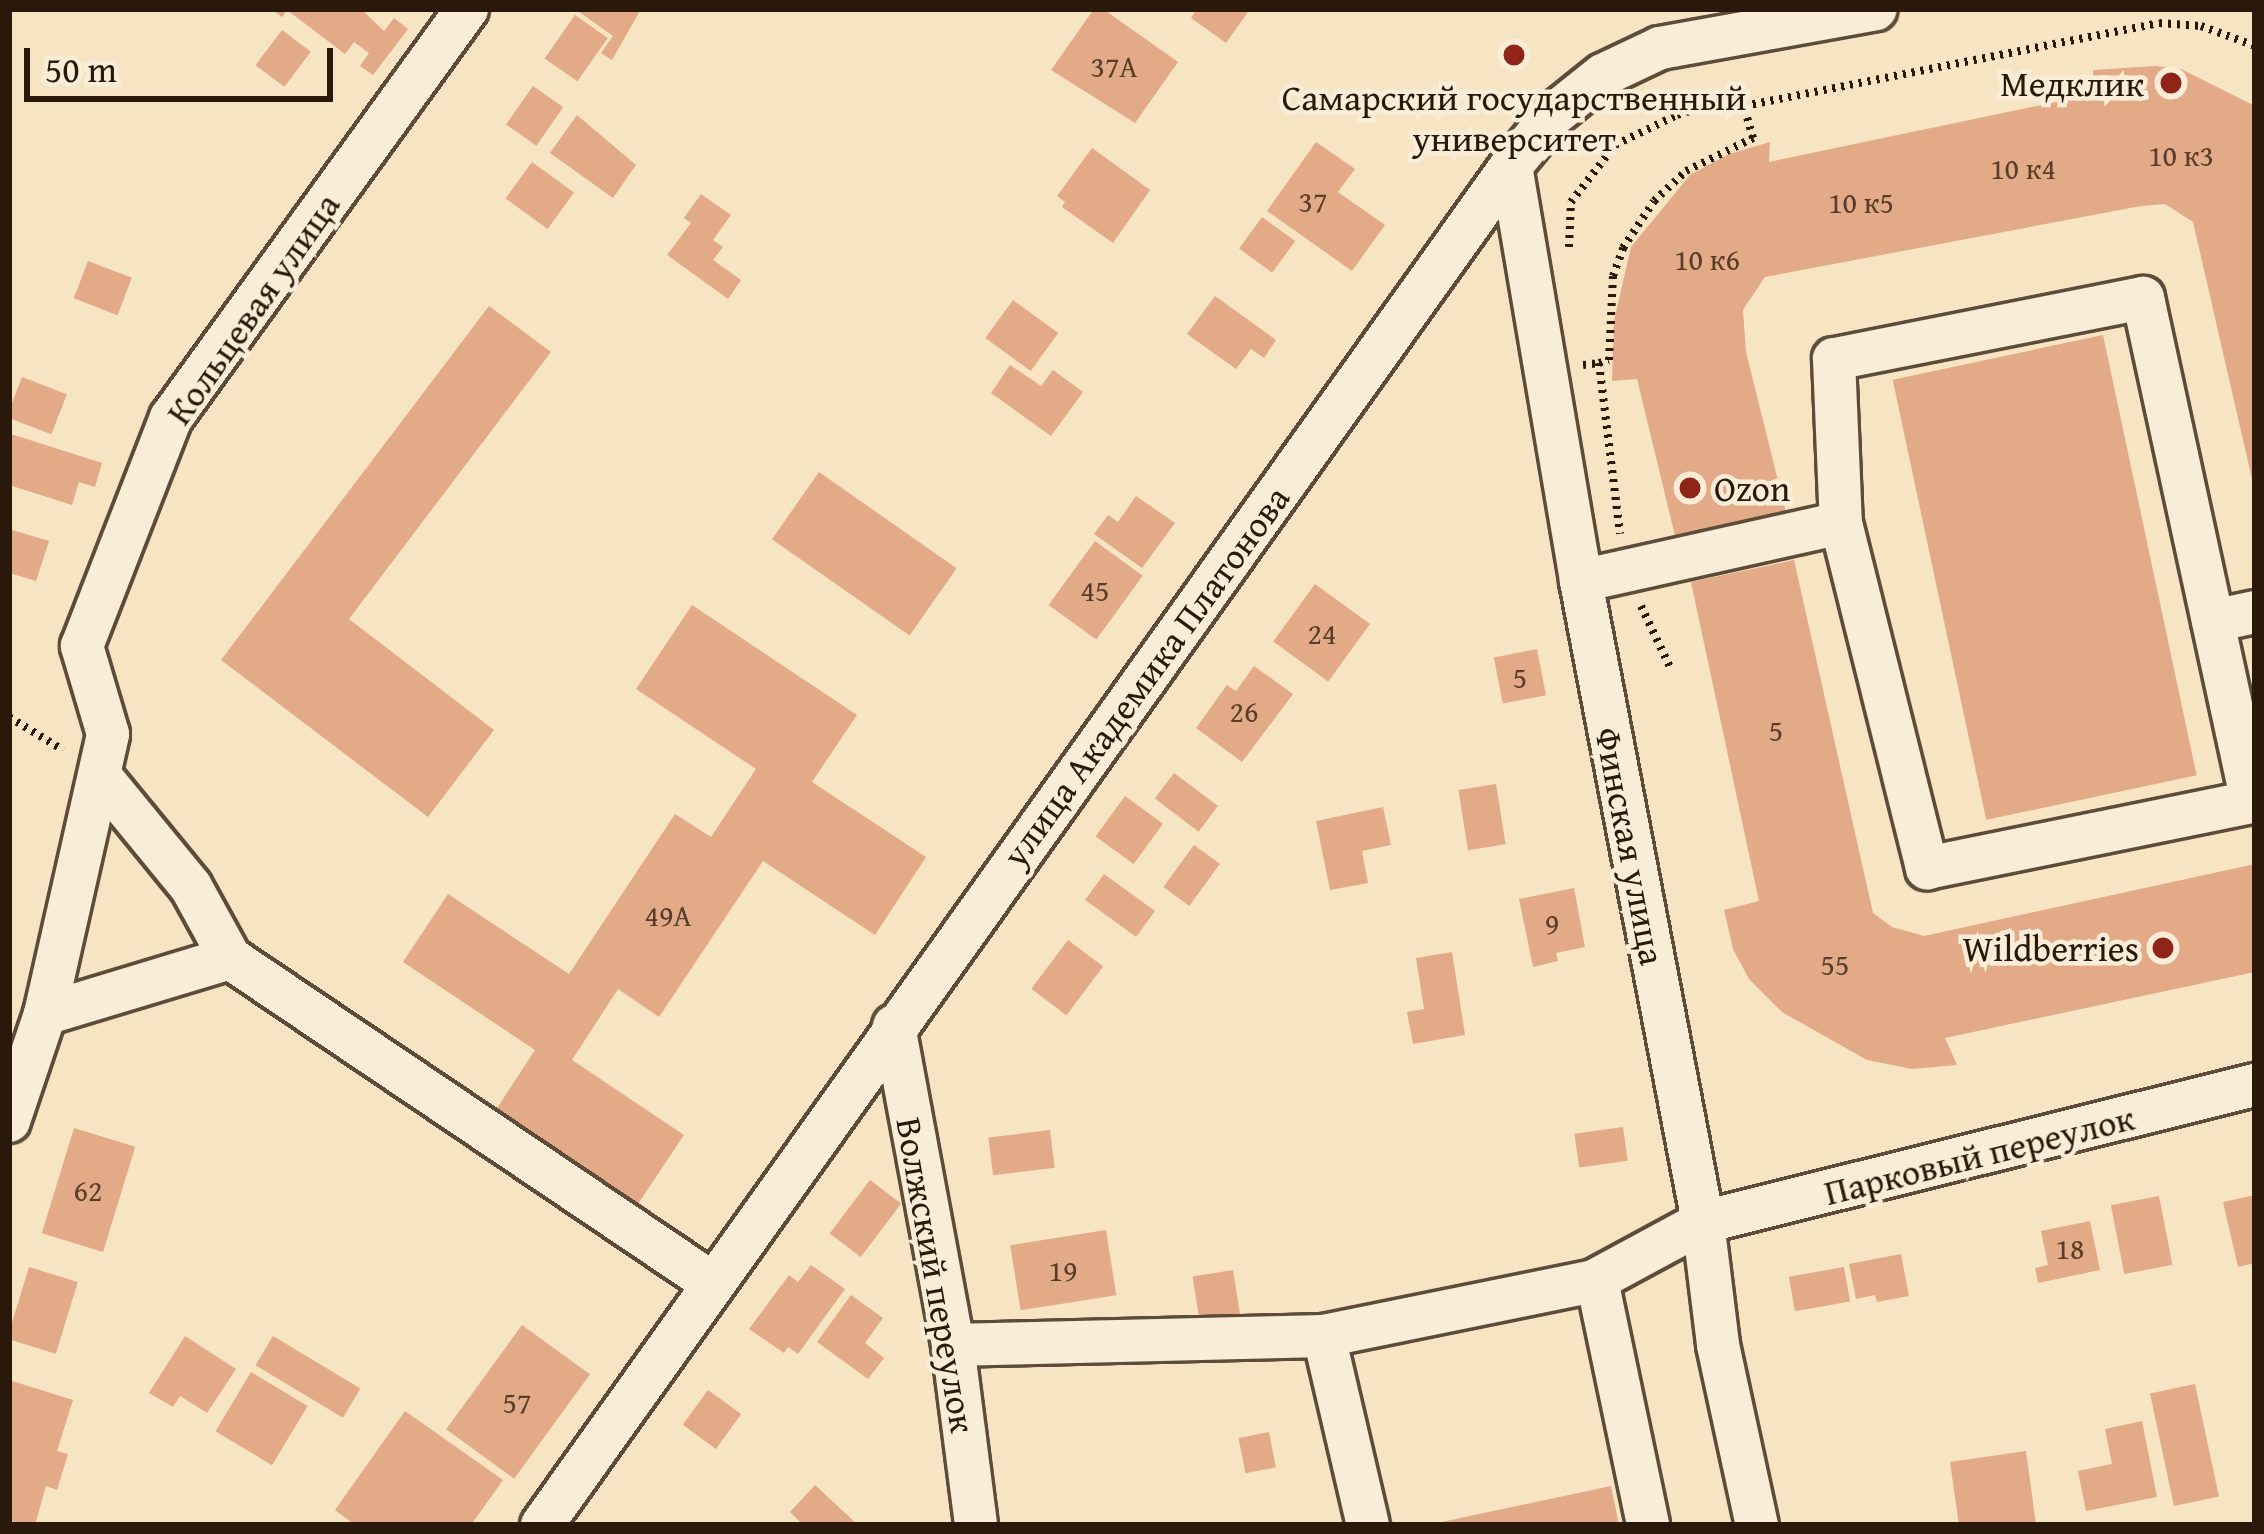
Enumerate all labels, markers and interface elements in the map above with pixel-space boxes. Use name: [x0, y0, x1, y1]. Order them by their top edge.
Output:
scale bar: [30, 24, 339, 98]
text: 50 m: [45, 42, 117, 95]
marker: Самарский государственный университет: [1501, 42, 1527, 68]
house number: 37А: [1090, 48, 1138, 84]
place label: Медклик: [2000, 61, 2144, 105]
marker: Медклик: [2155, 67, 2187, 99]
place label: Самарский государственный университет: [1282, 74, 1746, 159]
house number: 10 к3: [2148, 137, 2214, 173]
house number: 10 к4: [1990, 150, 2056, 186]
house number: 37: [1299, 183, 1327, 219]
street label: Кольцевая улица: [156, 184, 348, 432]
house number: 10 к5: [1828, 184, 1894, 220]
house number: 10 к6: [1674, 241, 1740, 277]
place label: Ozon: [1714, 466, 1790, 510]
marker: Ozon: [1677, 475, 1703, 501]
street label: улица Академика Платонова: [992, 477, 1298, 875]
house number: 45: [1081, 572, 1109, 608]
house number: 24: [1308, 615, 1336, 651]
house number: 5: [1513, 659, 1527, 695]
house number: 26: [1230, 693, 1258, 729]
house number: 5: [1769, 712, 1783, 748]
street label: Финская улица: [1587, 724, 1675, 968]
house number: 49А: [644, 897, 692, 933]
house number: 9: [1545, 905, 1559, 941]
place label: Wildberries: [1962, 926, 2139, 970]
marker: Wildberries: [2150, 935, 2176, 961]
house number: 55: [1821, 946, 1849, 982]
street label: Парковый переулок: [1820, 1095, 2138, 1213]
street label: Волжский переулок: [888, 1114, 986, 1436]
house number: 62: [74, 1172, 102, 1208]
house number: 18: [2056, 1230, 2084, 1266]
house number: 19: [1049, 1252, 1077, 1288]
house number: 57: [503, 1384, 531, 1420]

